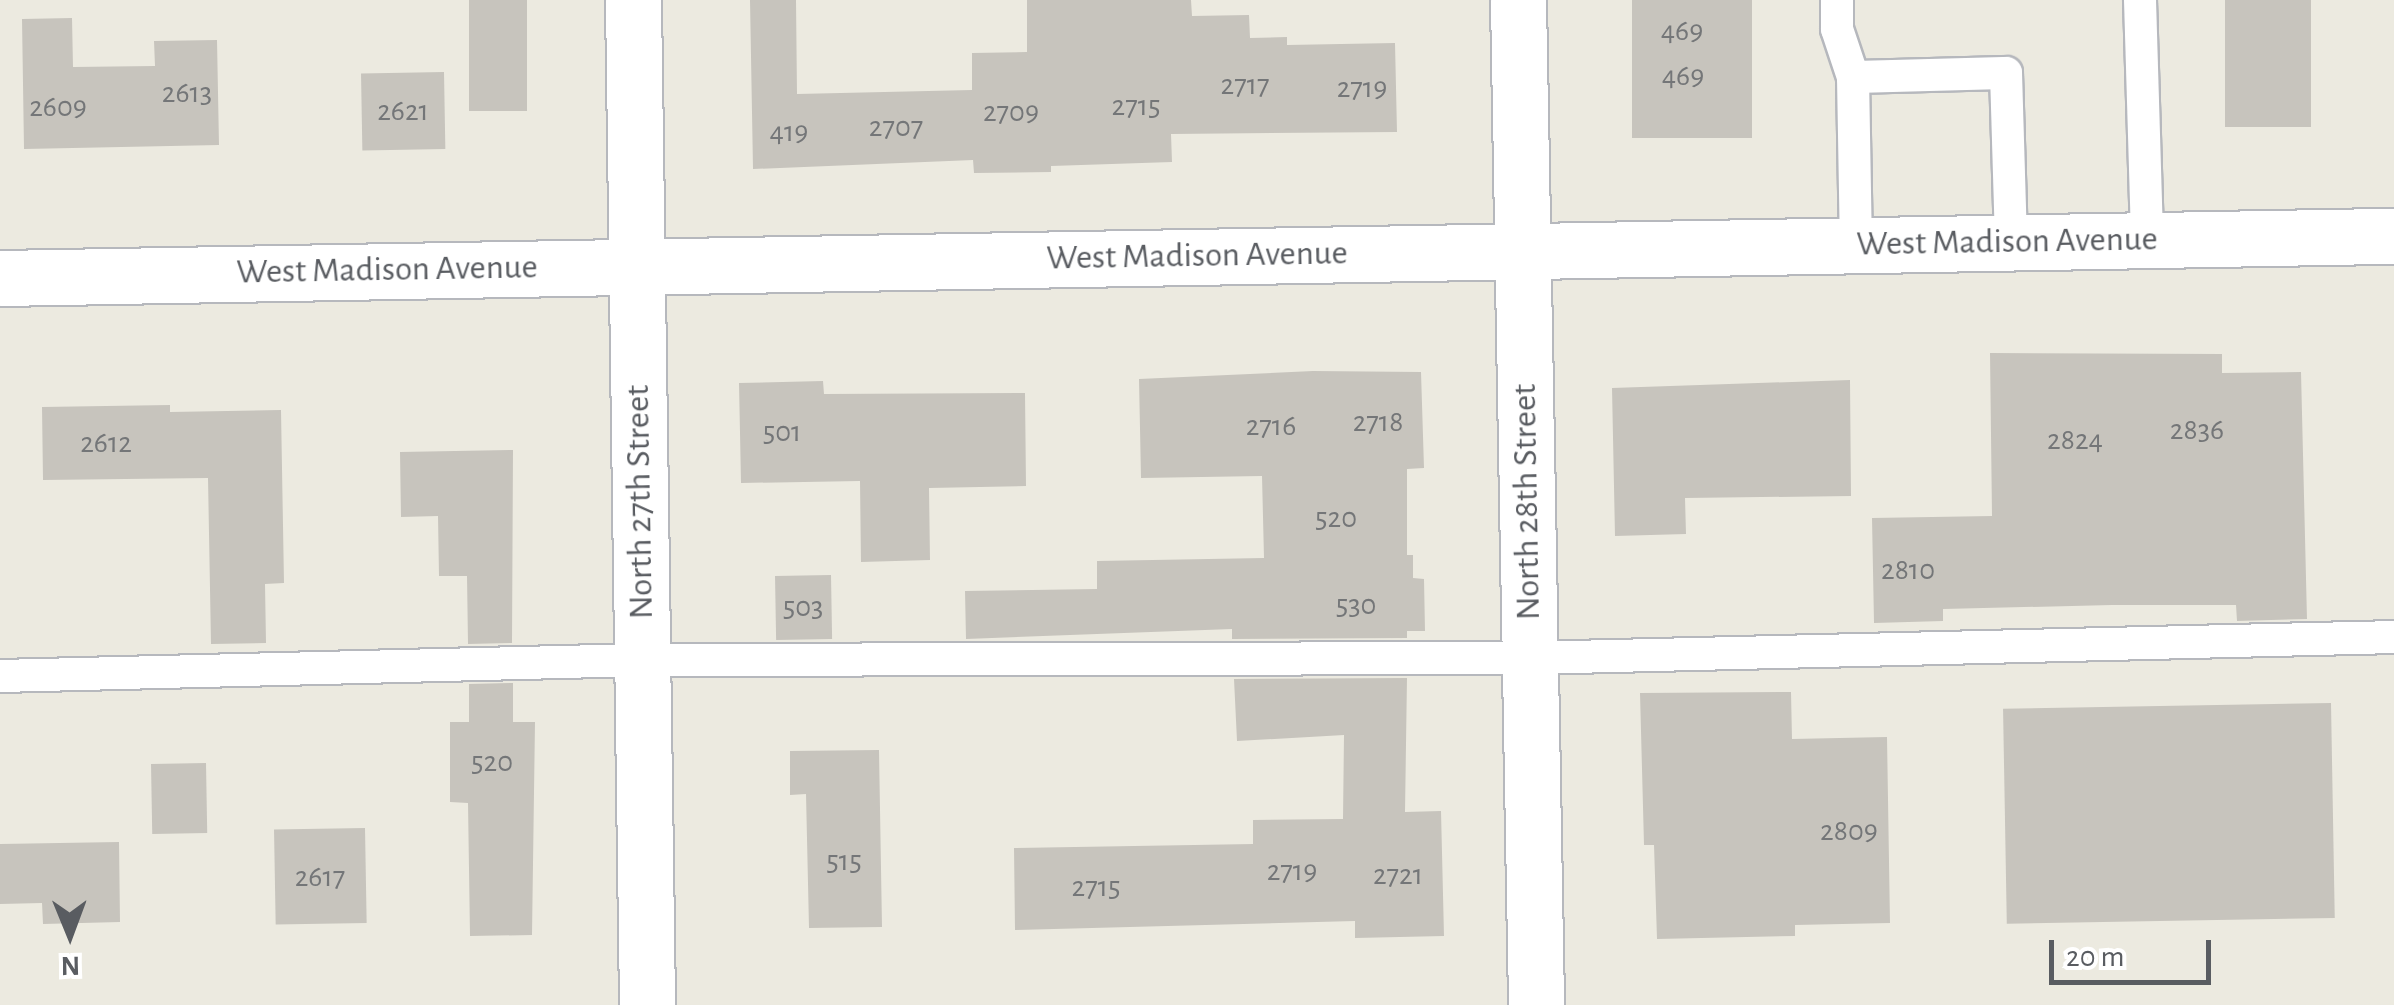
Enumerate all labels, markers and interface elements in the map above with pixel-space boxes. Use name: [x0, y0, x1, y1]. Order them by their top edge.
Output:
house number: 469: [1661, 13, 1703, 49]
house number: 469: [1662, 58, 1704, 94]
house number: 2717: [1221, 67, 1269, 103]
house number: 2719: [1337, 70, 1387, 106]
house number: 2613: [162, 75, 212, 111]
house number: 2715: [1111, 88, 1161, 124]
house number: 2609: [29, 89, 87, 125]
house number: 2621: [377, 93, 429, 129]
house number: 2709: [983, 94, 1039, 130]
house number: 2707: [869, 109, 923, 145]
house number: 419: [770, 114, 808, 150]
street label: West Madison Avenue: [1856, 218, 2158, 266]
street label: West Madison Avenue: [1046, 232, 1348, 280]
street label: West Madison Avenue: [236, 246, 538, 294]
street label: North 28th Street: [1504, 383, 1550, 621]
street label: North 27th Street: [617, 384, 663, 620]
house number: 2718: [1353, 404, 1403, 440]
house number: 2716: [1246, 408, 1296, 444]
house number: 2836: [2170, 412, 2224, 448]
house number: 501: [763, 414, 801, 450]
house number: 2824: [2047, 422, 2103, 458]
house number: 2612: [80, 425, 132, 461]
house number: 520: [1315, 500, 1357, 536]
house number: 2810: [1881, 552, 1935, 588]
house number: 530: [1336, 587, 1376, 623]
house number: 503: [783, 589, 823, 625]
house number: 520: [471, 744, 513, 780]
house number: 2809: [1820, 813, 1878, 849]
house number: 515: [826, 843, 862, 879]
house number: 2719: [1267, 853, 1317, 889]
house number: 2721: [1373, 857, 1423, 893]
house number: 2617: [295, 859, 345, 895]
house number: 2715: [1071, 869, 1121, 905]
north arrow: [20, 885, 120, 985]
scale bar: [2054, 920, 2216, 982]
text: 20 m: [2066, 942, 2124, 972]
text: N: [61, 951, 81, 979]

